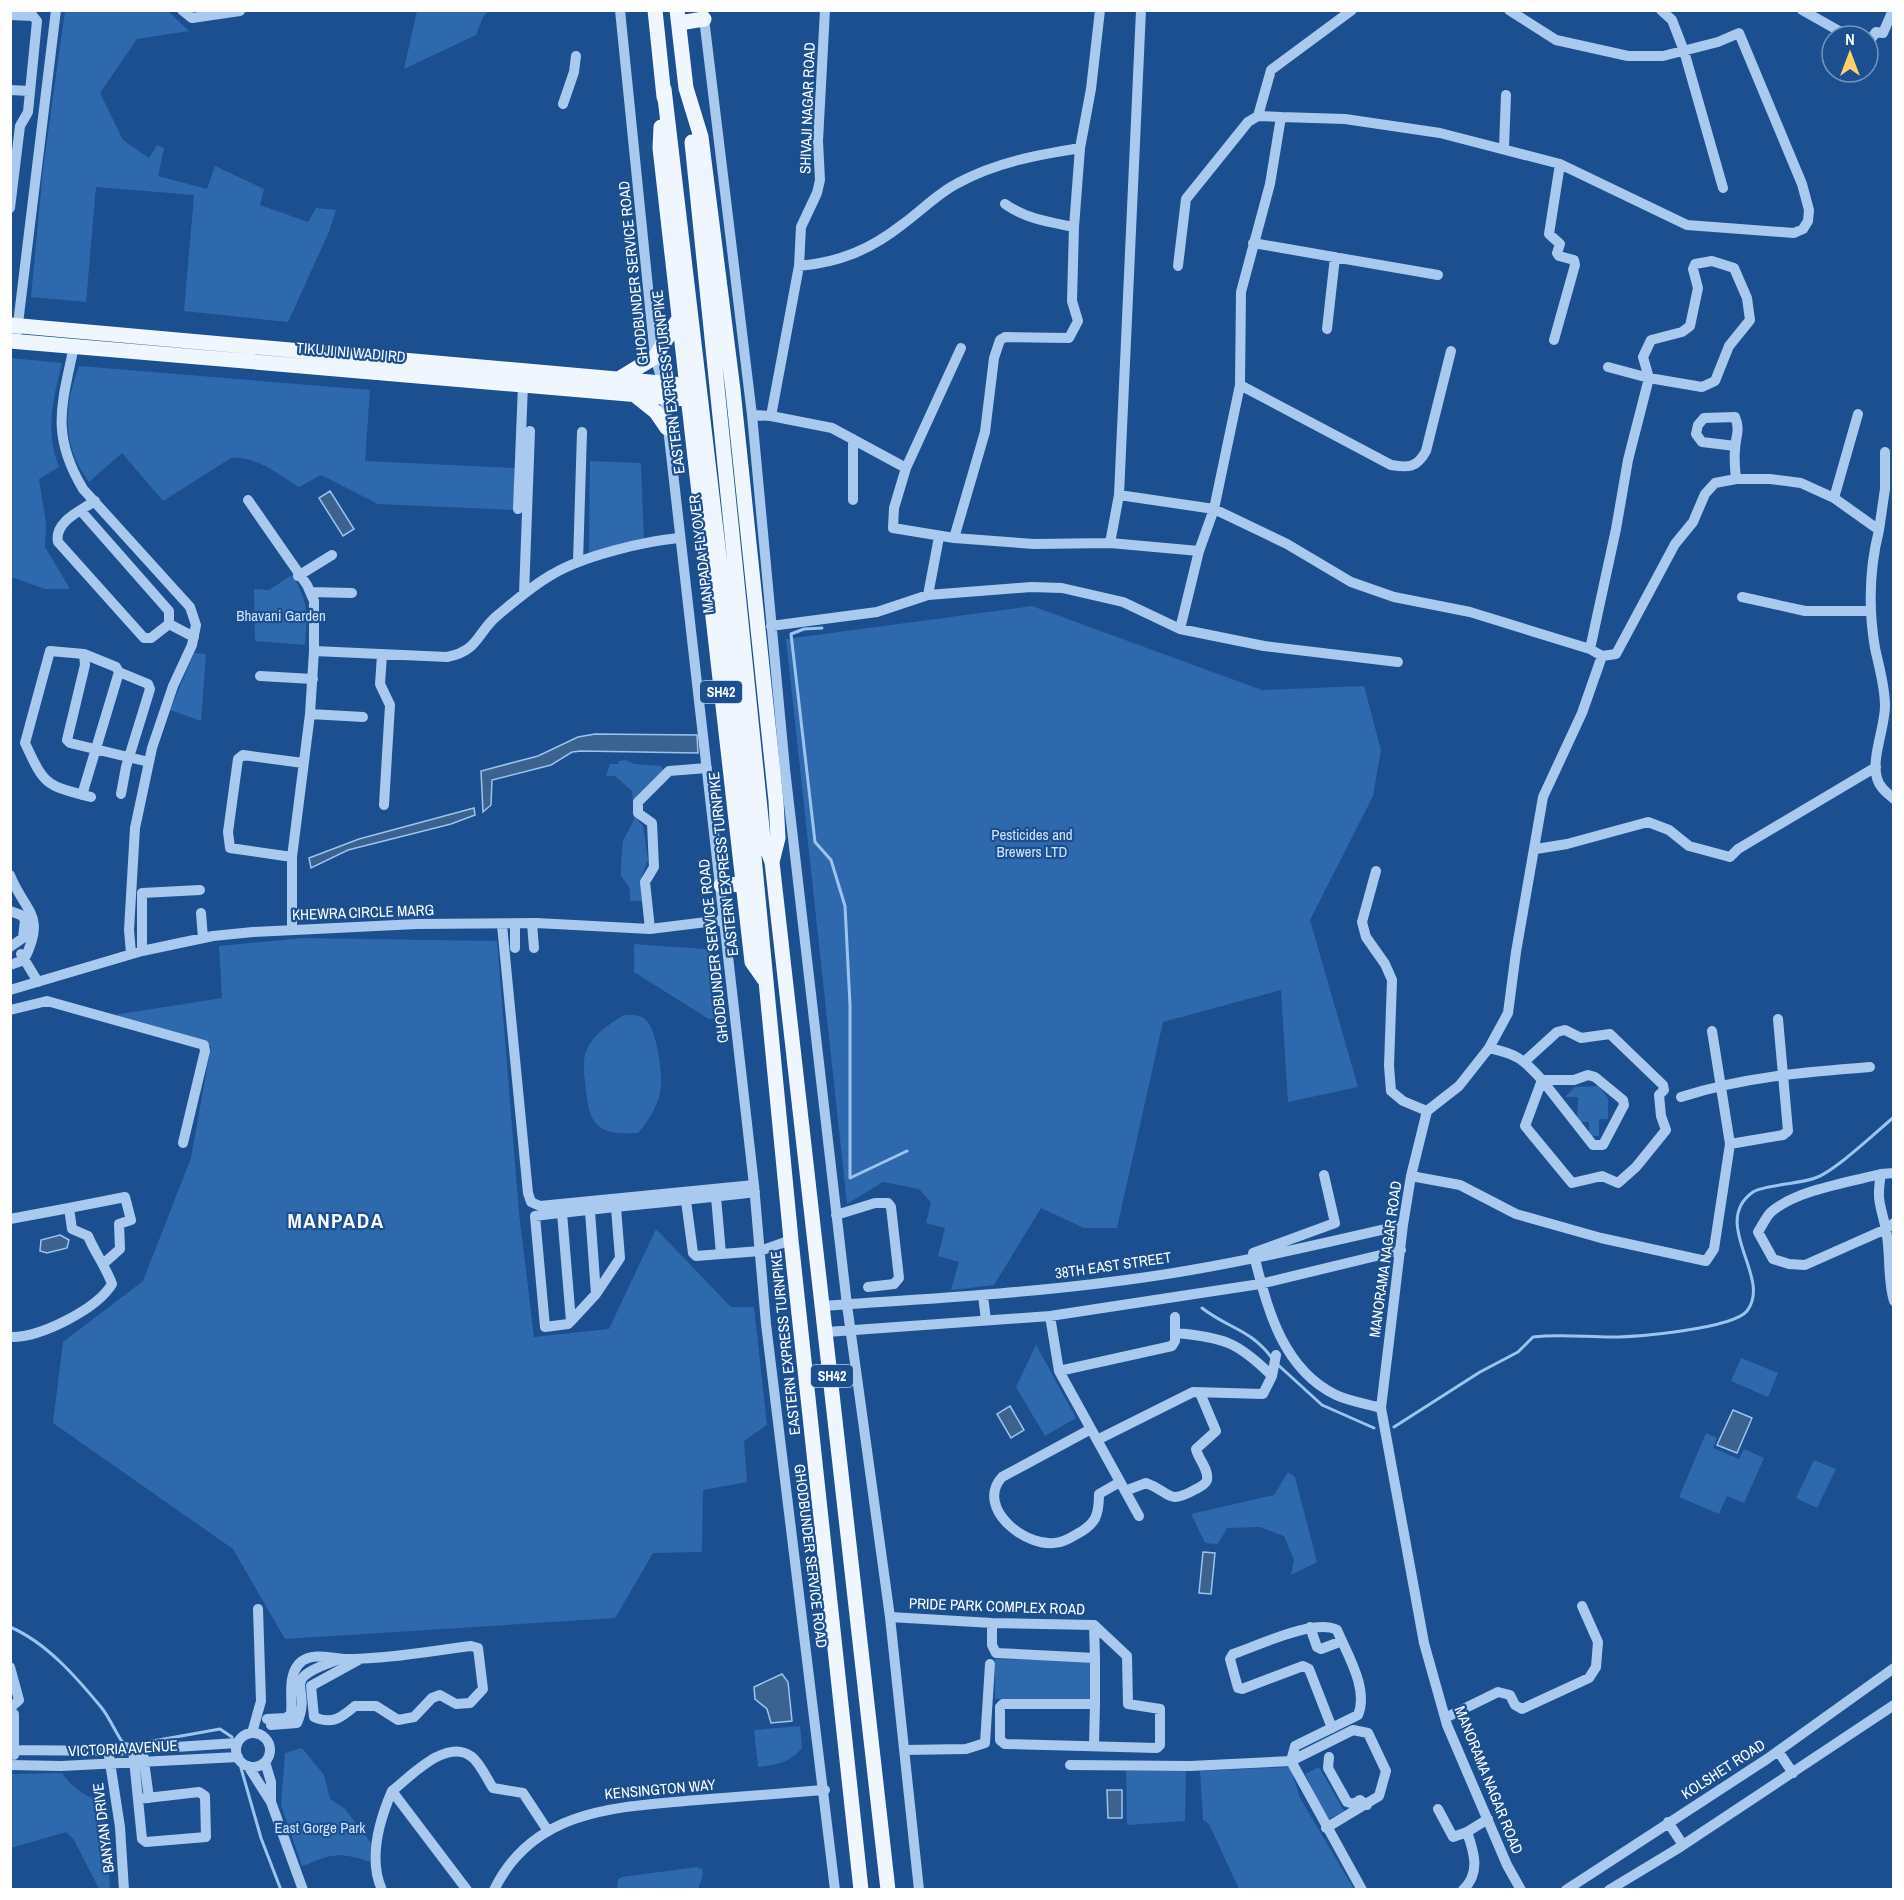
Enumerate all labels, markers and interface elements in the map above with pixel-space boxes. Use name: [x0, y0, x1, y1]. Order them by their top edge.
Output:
north arrow: [1820, 24, 1880, 84]
text: N: [1845, 28, 1855, 50]
street label: SHIVAJI NAGAR ROAD: [794, 42, 820, 174]
street label: GHODBUNDER SERVICE ROAD: [613, 180, 653, 366]
street label: EASTERN EXPRESS TURNPIKE: [646, 289, 690, 475]
street label: TIKUJI NI WADI RD: [296, 337, 407, 367]
street label: MANPADA FLYOVER: [683, 493, 719, 614]
park label: Bhavani Garden: [236, 605, 326, 626]
road number: SH42: [700, 681, 742, 703]
street label: EASTERN EXPRESS TURNPIKE: [703, 771, 743, 957]
park label: Pesticides and Brewers LTD: [991, 824, 1073, 862]
street label: GHODBUNDER SERVICE ROAD: [693, 858, 733, 1044]
street label: KHEWRA CIRCLE MARG: [292, 899, 434, 925]
street label: MANORAMA NAGAR ROAD: [1364, 1179, 1406, 1339]
district label: MANPADA: [287, 1206, 385, 1235]
street label: 38TH EAST STREET: [1053, 1246, 1173, 1284]
street label: EASTERN EXPRESS TURNPIKE: [765, 1250, 805, 1436]
road number: SH42: [811, 1365, 853, 1387]
street label: GHODBUNDER SERVICE ROAD: [789, 1463, 833, 1649]
street label: PRIDE PARK COMPLEX ROAD: [909, 1592, 1085, 1620]
street label: MANORAMA NAGAR ROAD: [1450, 1703, 1528, 1857]
street label: KOLSHET ROAD: [1677, 1734, 1769, 1804]
street label: VICTORIA AVENUE: [68, 1735, 178, 1761]
street label: KENSINGTON WAY: [604, 1774, 717, 1804]
street label: BANYAN DRIVE: [87, 1782, 119, 1874]
park label: East Gorge Park: [275, 1817, 366, 1838]

